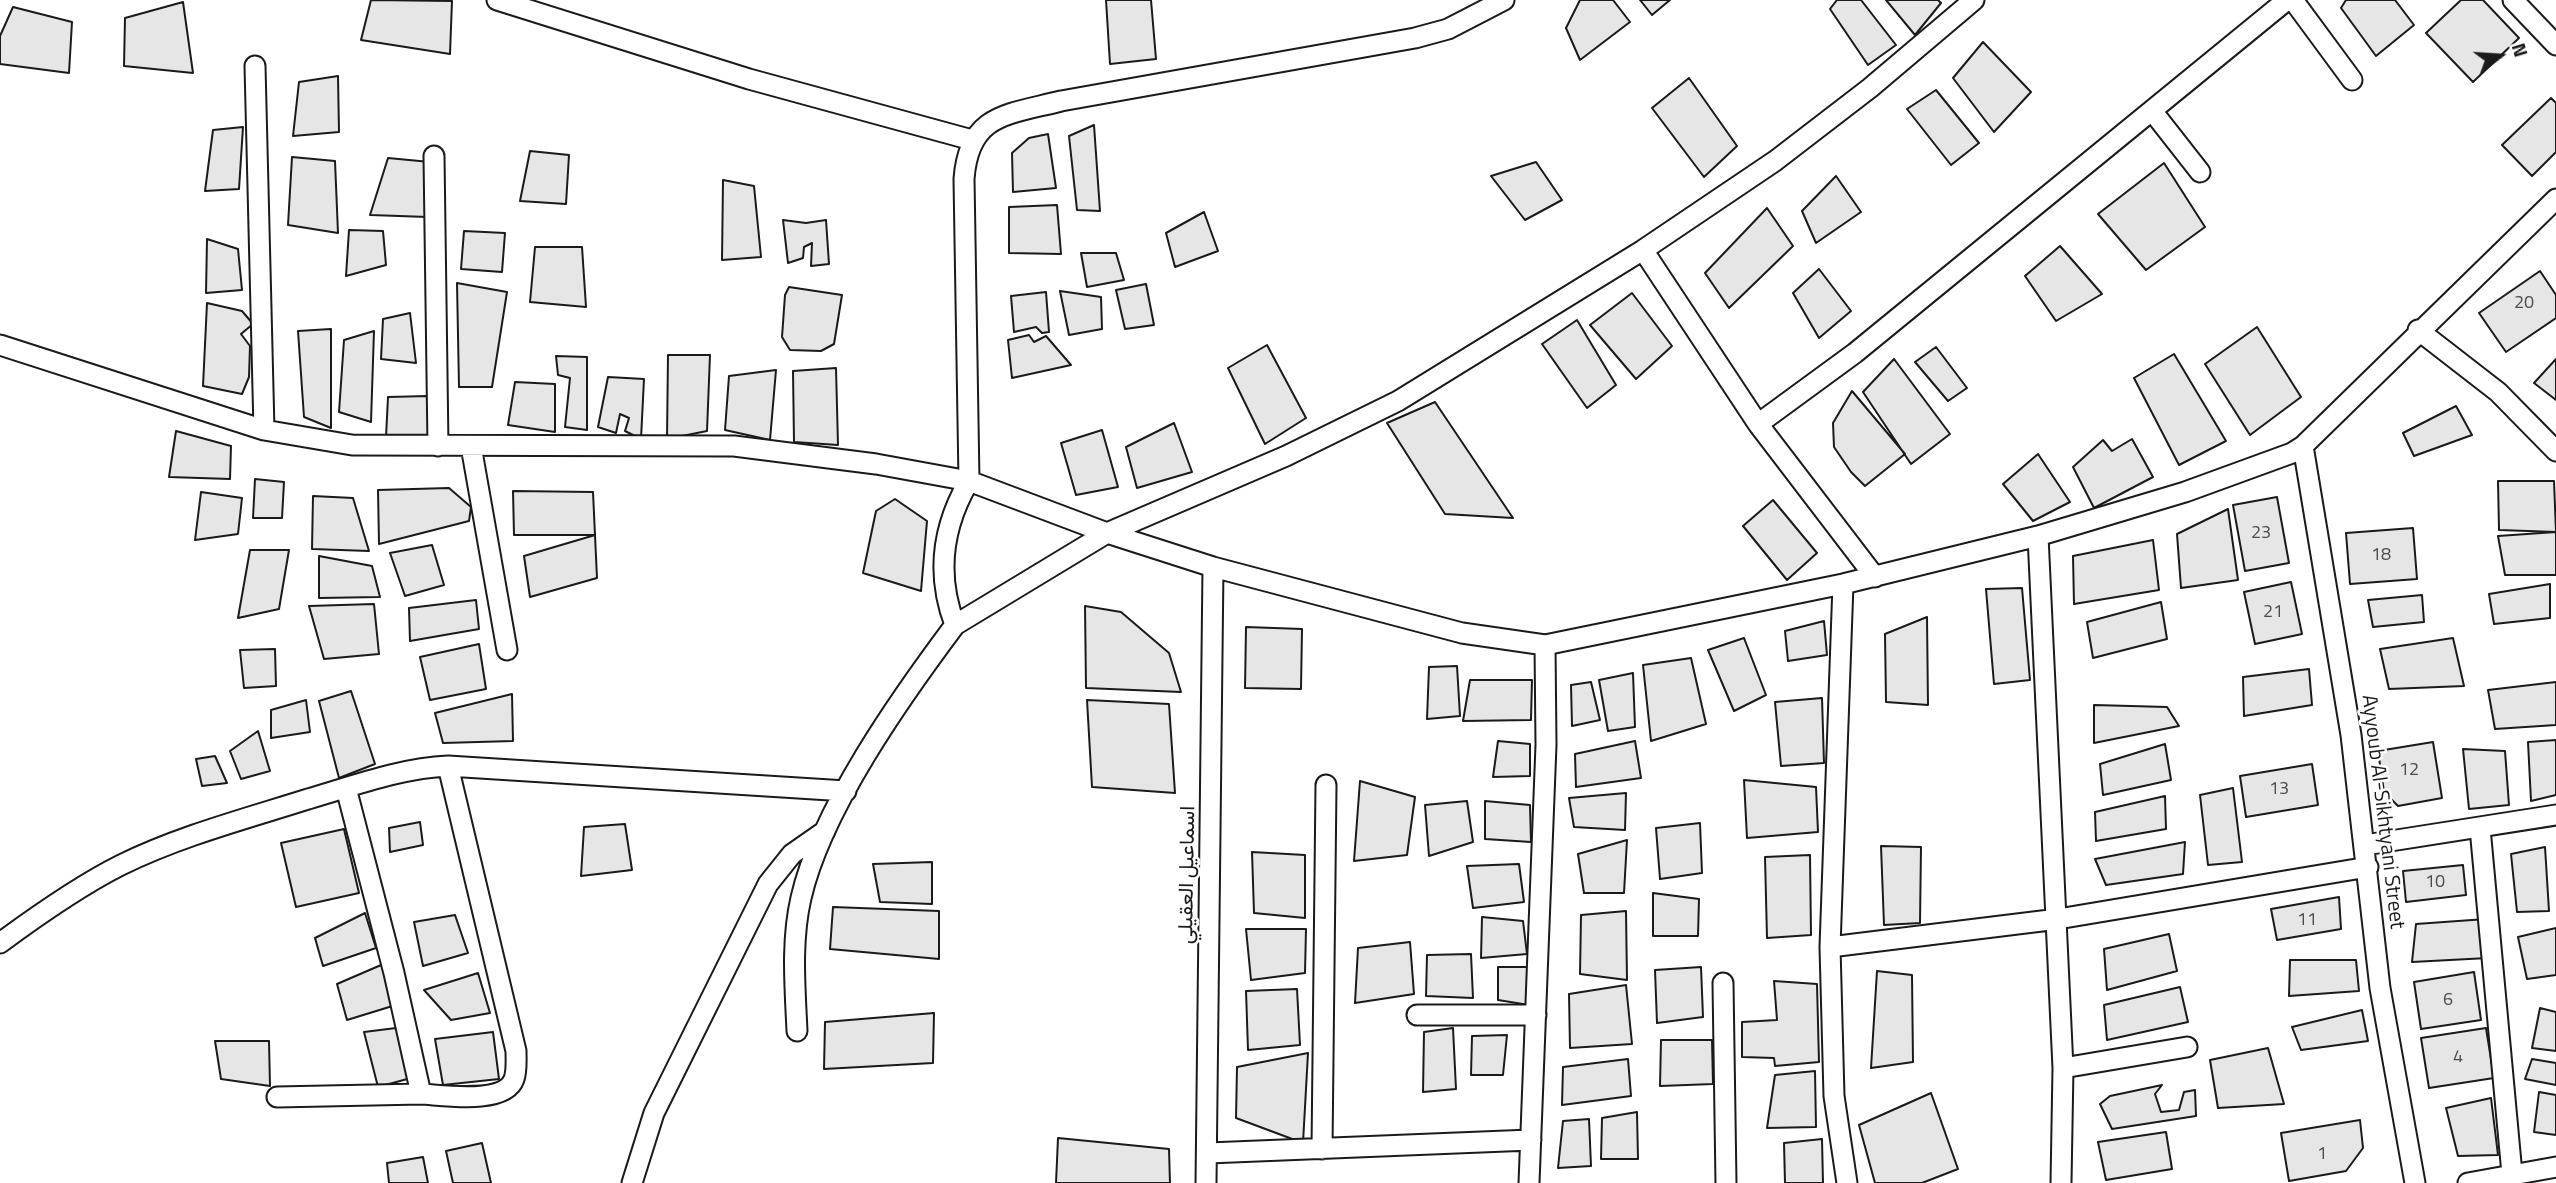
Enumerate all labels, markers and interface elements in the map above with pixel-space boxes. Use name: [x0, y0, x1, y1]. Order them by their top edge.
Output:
north arrow: [2465, 21, 2535, 91]
text: N: [2505, 39, 2536, 60]
house number: 20: [2514, 293, 2534, 315]
house number: 23: [2251, 523, 2271, 545]
house number: 18: [2371, 545, 2391, 567]
house number: 21: [2263, 602, 2283, 624]
street label: Ayyoub Al-Sikhtyani Street: [2355, 693, 2409, 931]
house number: 12: [2399, 760, 2419, 782]
house number: 13: [2269, 779, 2289, 801]
street label: اسماعيل العقيلي: [1174, 806, 1202, 944]
house number: 10: [2425, 872, 2445, 894]
house number: 11: [2297, 910, 2317, 932]
house number: 6: [2443, 990, 2453, 1012]
house number: 4: [2453, 1047, 2463, 1069]
house number: 1: [2317, 1144, 2327, 1166]

